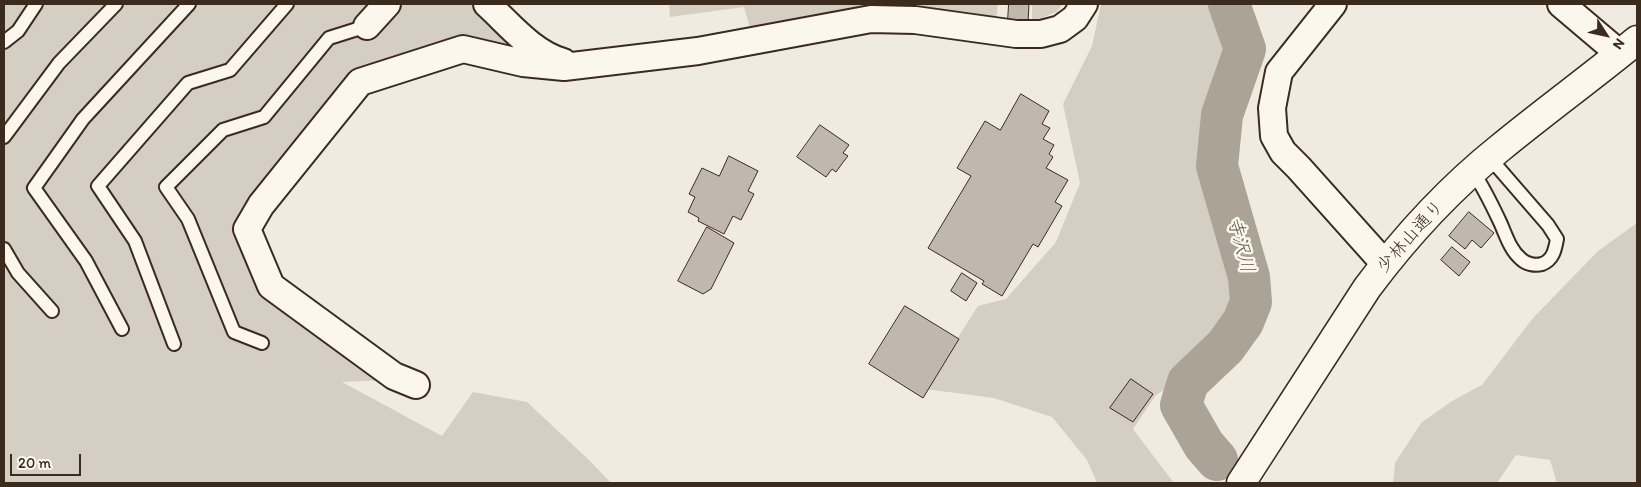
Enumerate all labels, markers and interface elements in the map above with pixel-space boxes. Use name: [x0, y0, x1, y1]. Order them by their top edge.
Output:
north arrow: [1581, 10, 1631, 60]
text: N: [1609, 35, 1628, 53]
street label: 少林山通り: [1373, 196, 1449, 278]
water label: 寺沢川: [1222, 215, 1258, 275]
scale bar: [12, 444, 84, 476]
text: 20 m: [18, 454, 51, 472]

